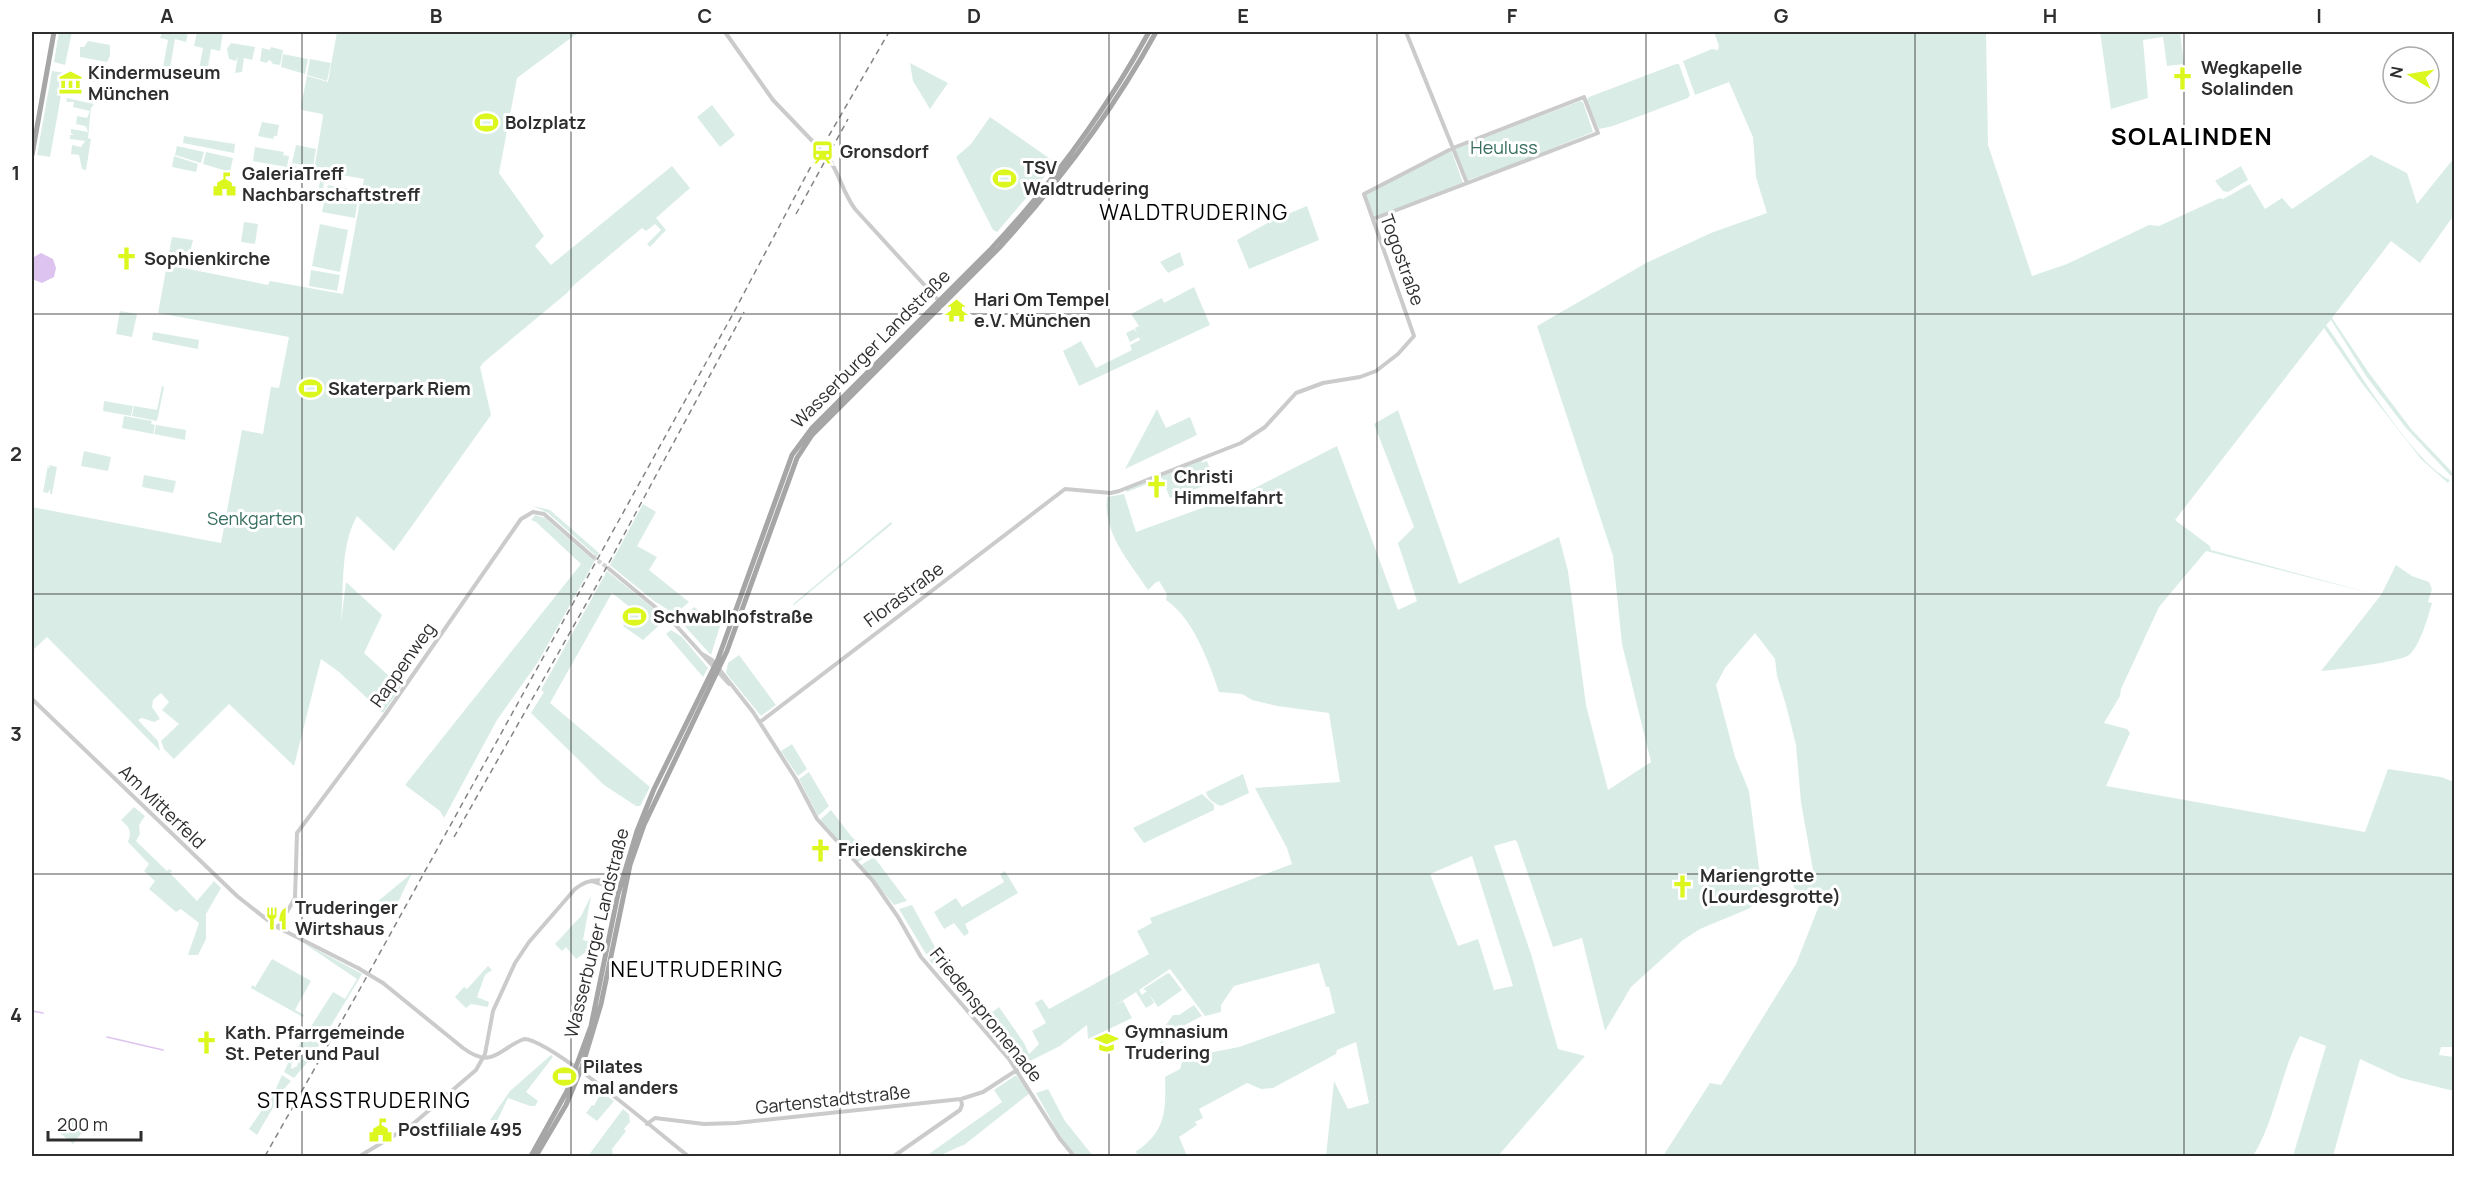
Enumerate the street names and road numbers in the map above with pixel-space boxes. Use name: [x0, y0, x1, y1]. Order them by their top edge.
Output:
street label: Togostraße: [1375, 211, 1431, 309]
street label: Wasserburger Landstraße: [786, 264, 955, 433]
street label: Florastraße: [859, 556, 948, 632]
street label: Rappenweg: [364, 617, 440, 712]
street label: Am Mitterfeld: [114, 759, 211, 854]
street label: Wasserburger Landstraße: [558, 825, 634, 1040]
street label: Friedenspromenade: [925, 942, 1048, 1087]
street label: Gartenstadtstraße: [754, 1079, 912, 1119]

